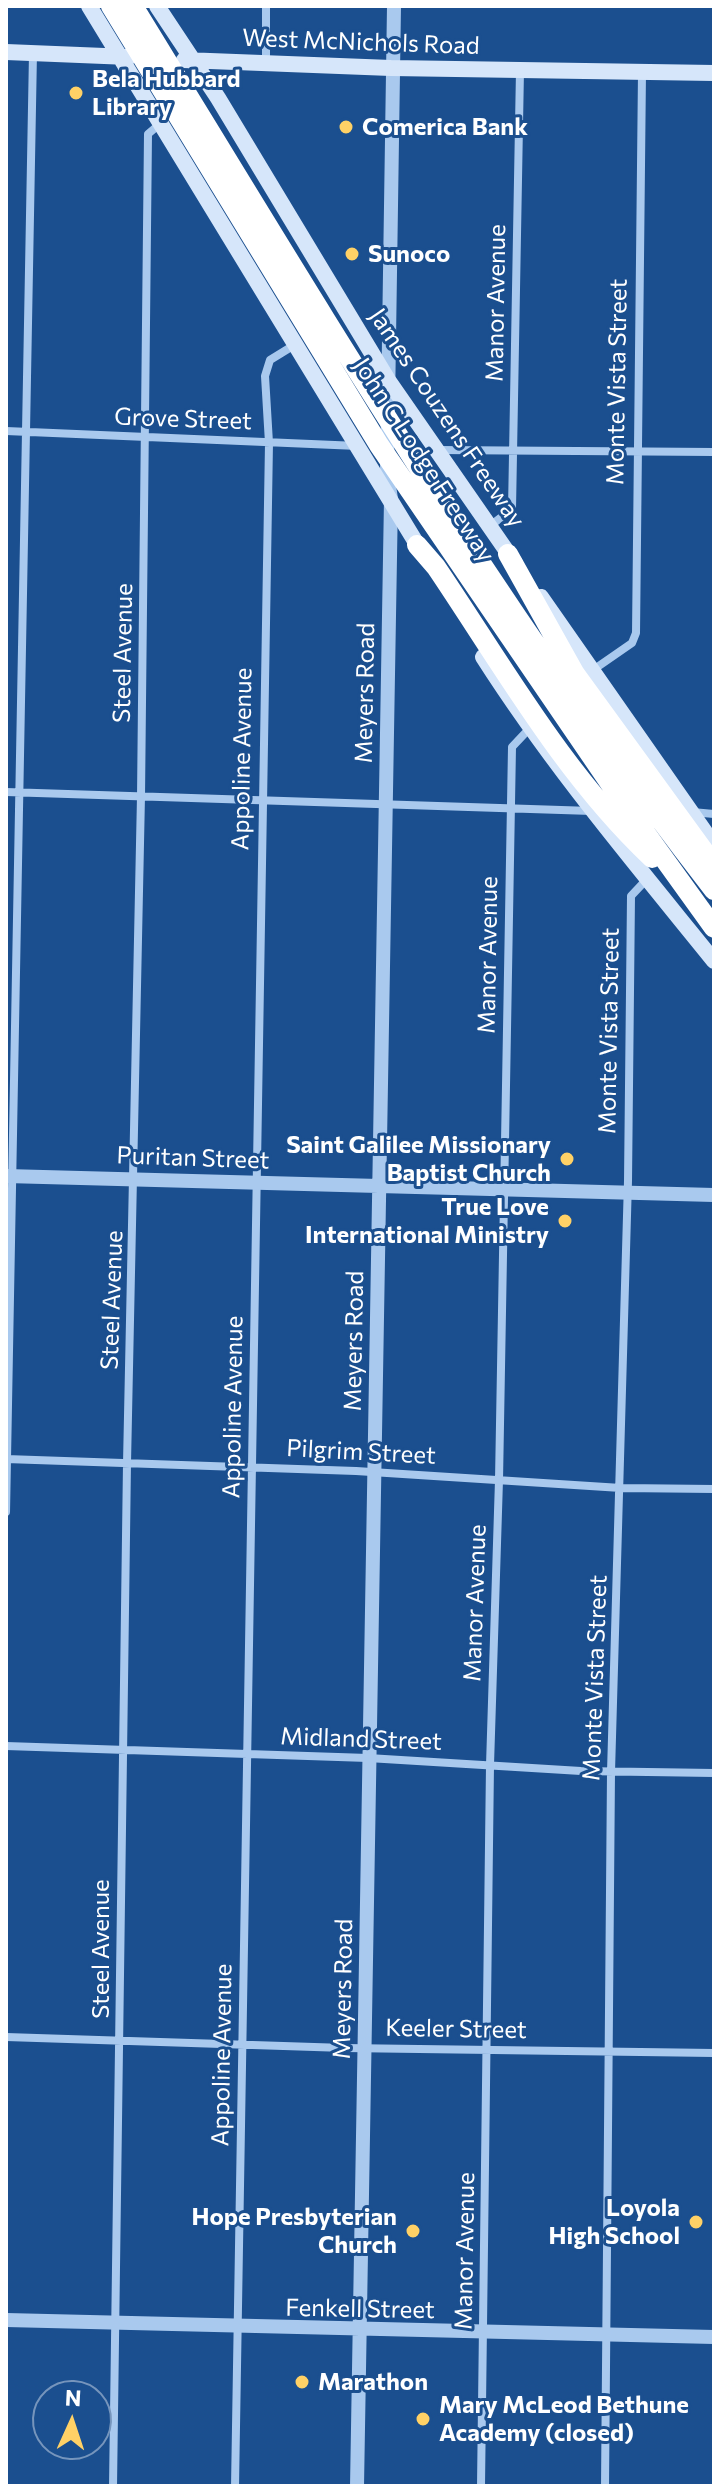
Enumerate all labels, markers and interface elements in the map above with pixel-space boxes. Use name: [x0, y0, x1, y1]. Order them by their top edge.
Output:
street label: West McNichols Road: [242, 23, 480, 61]
place label: Bela Hubbard Library: [92, 65, 241, 121]
marker: Bela Hubbard Library: [67, 84, 85, 102]
place label: Comerica Bank: [362, 113, 528, 141]
marker: Comerica Bank: [337, 118, 355, 136]
street label: Manor Avenue: [480, 224, 512, 382]
place label: Sunoco: [368, 240, 450, 268]
marker: Sunoco: [343, 245, 361, 263]
street label: Monte Vista Street: [601, 279, 633, 485]
street label: James Couzens Freeway: [363, 303, 531, 533]
street label: John C Lodge Freeway: [347, 352, 501, 568]
street label: Grove Street: [114, 402, 252, 436]
street label: Steel Avenue: [107, 583, 139, 723]
street label: Meyers Road: [349, 622, 381, 764]
street label: Appoline Avenue: [226, 667, 258, 851]
street label: Manor Avenue: [472, 876, 504, 1034]
street label: Monte Vista Street: [593, 928, 625, 1134]
place label: Saint Galilee Missionary Baptist Church: [286, 1131, 551, 1187]
street label: Puritan Street: [116, 1141, 270, 1175]
marker: Saint Galilee Missionary Baptist Church: [558, 1150, 576, 1168]
place label: True Love International Ministry: [305, 1193, 549, 1249]
marker: True Love International Ministry: [556, 1212, 574, 1230]
street label: Steel Avenue: [95, 1230, 129, 1370]
street label: Meyers Road: [338, 1270, 370, 1412]
street label: Appoline Avenue: [217, 1315, 249, 1499]
street label: Pilgrim Street: [286, 1434, 436, 1470]
street label: Manor Avenue: [458, 1524, 492, 1682]
street label: Monte Vista Street: [577, 1574, 613, 1782]
street label: Midland Street: [280, 1722, 442, 1756]
street label: Steel Avenue: [87, 1879, 115, 2019]
street label: Meyers Road: [327, 1918, 359, 2060]
street label: Appoline Avenue: [206, 1963, 238, 2147]
street label: Keeler Street: [385, 2013, 527, 2045]
street label: Manor Avenue: [449, 2172, 481, 2330]
place label: Loyola High School: [549, 2194, 680, 2250]
place label: Hope Presbyterian Church: [191, 2203, 397, 2259]
marker: Loyola High School: [687, 2213, 705, 2231]
marker: Hope Presbyterian Church: [404, 2222, 422, 2240]
street label: Fenkell Street: [285, 2293, 435, 2325]
place label: Marathon: [318, 2368, 428, 2396]
marker: Marathon: [293, 2373, 311, 2391]
north arrow: [32, 2380, 112, 2460]
text: N: [64, 2384, 82, 2411]
place label: Mary McLeod Bethune Academy (closed): [439, 2391, 689, 2447]
marker: Mary McLeod Bethune Academy (closed): [414, 2410, 432, 2428]

